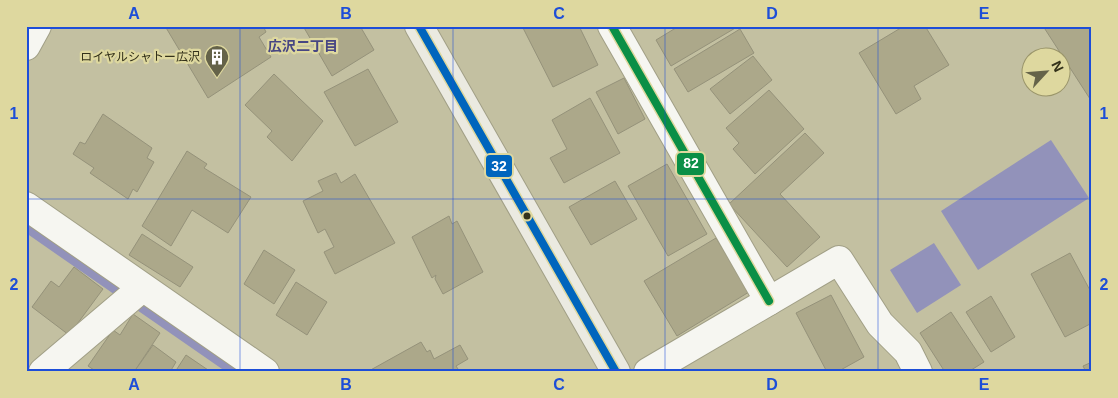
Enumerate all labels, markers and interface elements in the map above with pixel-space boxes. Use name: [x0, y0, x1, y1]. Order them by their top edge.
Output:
text: A: [128, 5, 140, 22]
text: B: [340, 5, 352, 22]
text: C: [553, 5, 565, 22]
text: D: [766, 5, 778, 22]
text: E: [979, 5, 990, 22]
district label: 広沢二丁目: [268, 38, 338, 54]
building icon: ロイヤルシャトー広沢: [204, 44, 230, 78]
north arrow: [1020, 48, 1070, 98]
place label: ロイヤルシャトー広沢: [80, 50, 200, 64]
text: N: [1048, 58, 1067, 74]
text: 1: [10, 105, 19, 122]
text: 1: [1100, 105, 1109, 122]
line badge: 82: [676, 152, 705, 176]
line badge: 32: [485, 154, 513, 178]
text: 82: [683, 155, 699, 171]
text: 32: [491, 158, 507, 174]
unlabelled marker: [522, 211, 532, 221]
text: 2: [10, 276, 19, 293]
text: 2: [1100, 276, 1109, 293]
text: A: [128, 376, 140, 393]
text: B: [340, 376, 352, 393]
text: C: [553, 376, 565, 393]
text: D: [766, 376, 778, 393]
text: E: [979, 376, 990, 393]

